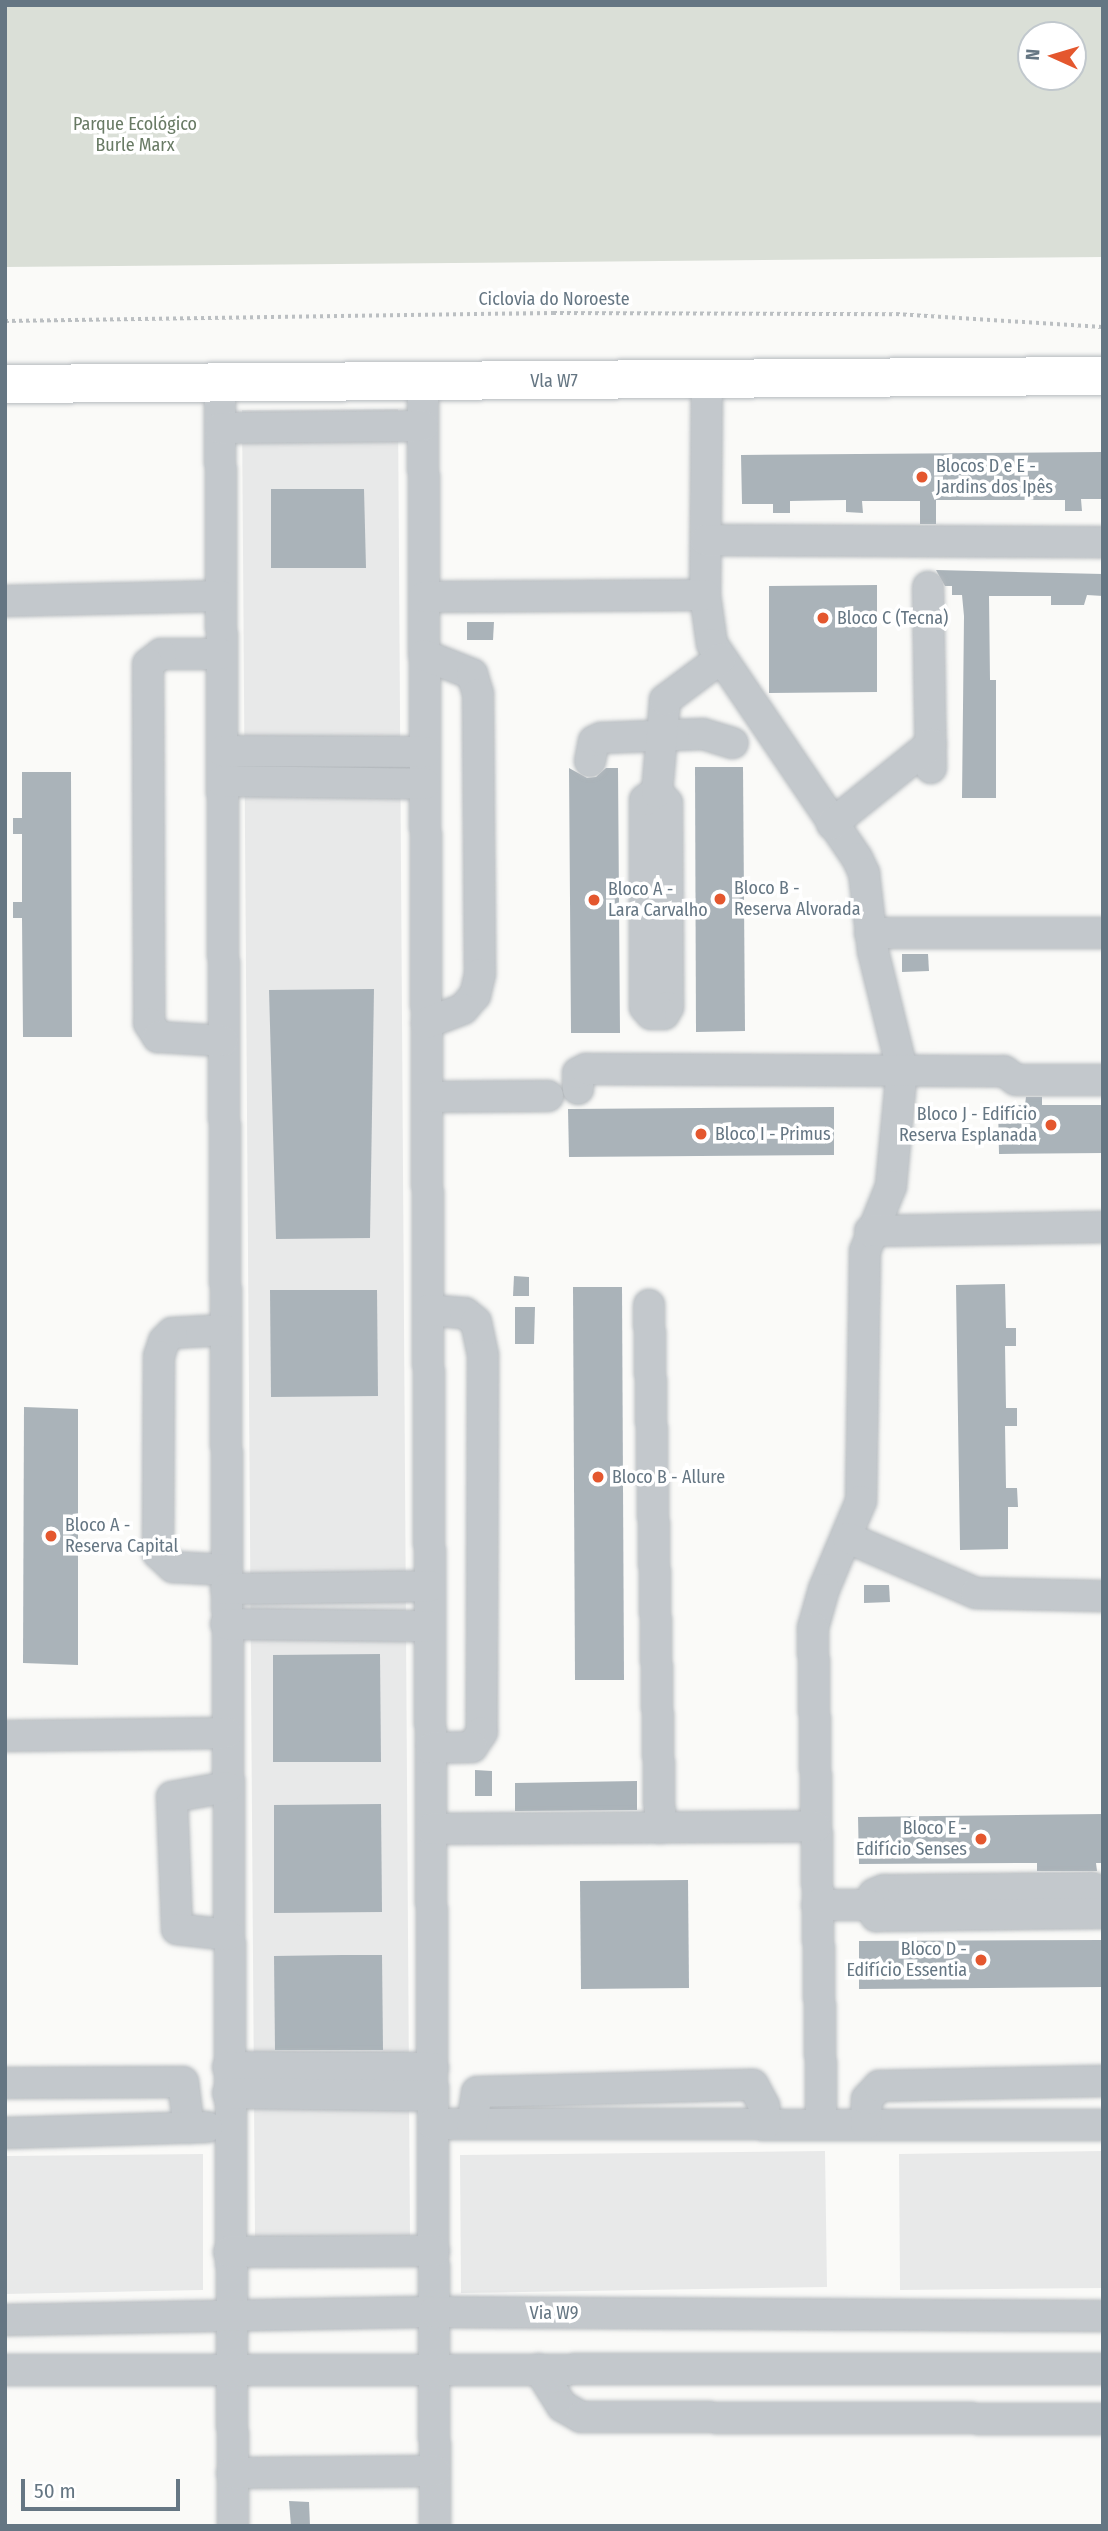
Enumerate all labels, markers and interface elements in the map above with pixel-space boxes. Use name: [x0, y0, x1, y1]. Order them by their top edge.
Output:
north arrow: [1017, 21, 1087, 91]
text: N: [1021, 48, 1044, 61]
park label: Parque Ecológico Burle Marx: [73, 114, 197, 156]
street label: Ciclovia do Noroeste: [478, 288, 630, 310]
street label: Vla W7: [530, 370, 578, 392]
place label: Blocos D e E - Jardins dos Ipês: [936, 456, 1053, 498]
marker: Blocos D e E - Jardins dos Ipês: [914, 469, 930, 485]
place label: Bloco C (Tecna): [837, 607, 948, 629]
marker: Bloco C (Tecna): [815, 610, 831, 626]
place label: Bloco B - Reserva Alvorada: [734, 878, 861, 920]
place label: Bloco A - Lara Carvalho: [608, 879, 708, 922]
marker: Bloco B - Reserva Alvorada: [712, 891, 728, 907]
marker: Bloco A - Lara Carvalho: [586, 892, 602, 908]
place label: Bloco J - Edifício Reserva Esplanada: [899, 1104, 1037, 1146]
marker: Bloco J - Edifício Reserva Esplanada: [1043, 1117, 1059, 1133]
place label: Bloco I - Primus: [715, 1123, 831, 1145]
marker: Bloco I - Primus: [693, 1126, 709, 1142]
place label: Bloco B - Allure: [612, 1466, 725, 1488]
marker: Bloco B - Allure: [590, 1469, 606, 1485]
place label: Bloco A - Reserva Capital: [65, 1515, 178, 1558]
marker: Bloco A - Reserva Capital: [43, 1528, 59, 1544]
place label: Bloco E - Edifício Senses: [856, 1818, 967, 1860]
marker: Bloco E - Edifício Senses: [973, 1831, 989, 1847]
place label: Bloco D - Edifício Essentia: [847, 1939, 967, 1982]
marker: Bloco D - Edifício Essentia: [973, 1952, 989, 1968]
street label: Via W9: [530, 2302, 578, 2324]
scale bar: [24, 2464, 184, 2508]
text: 50 m: [34, 2478, 76, 2504]

